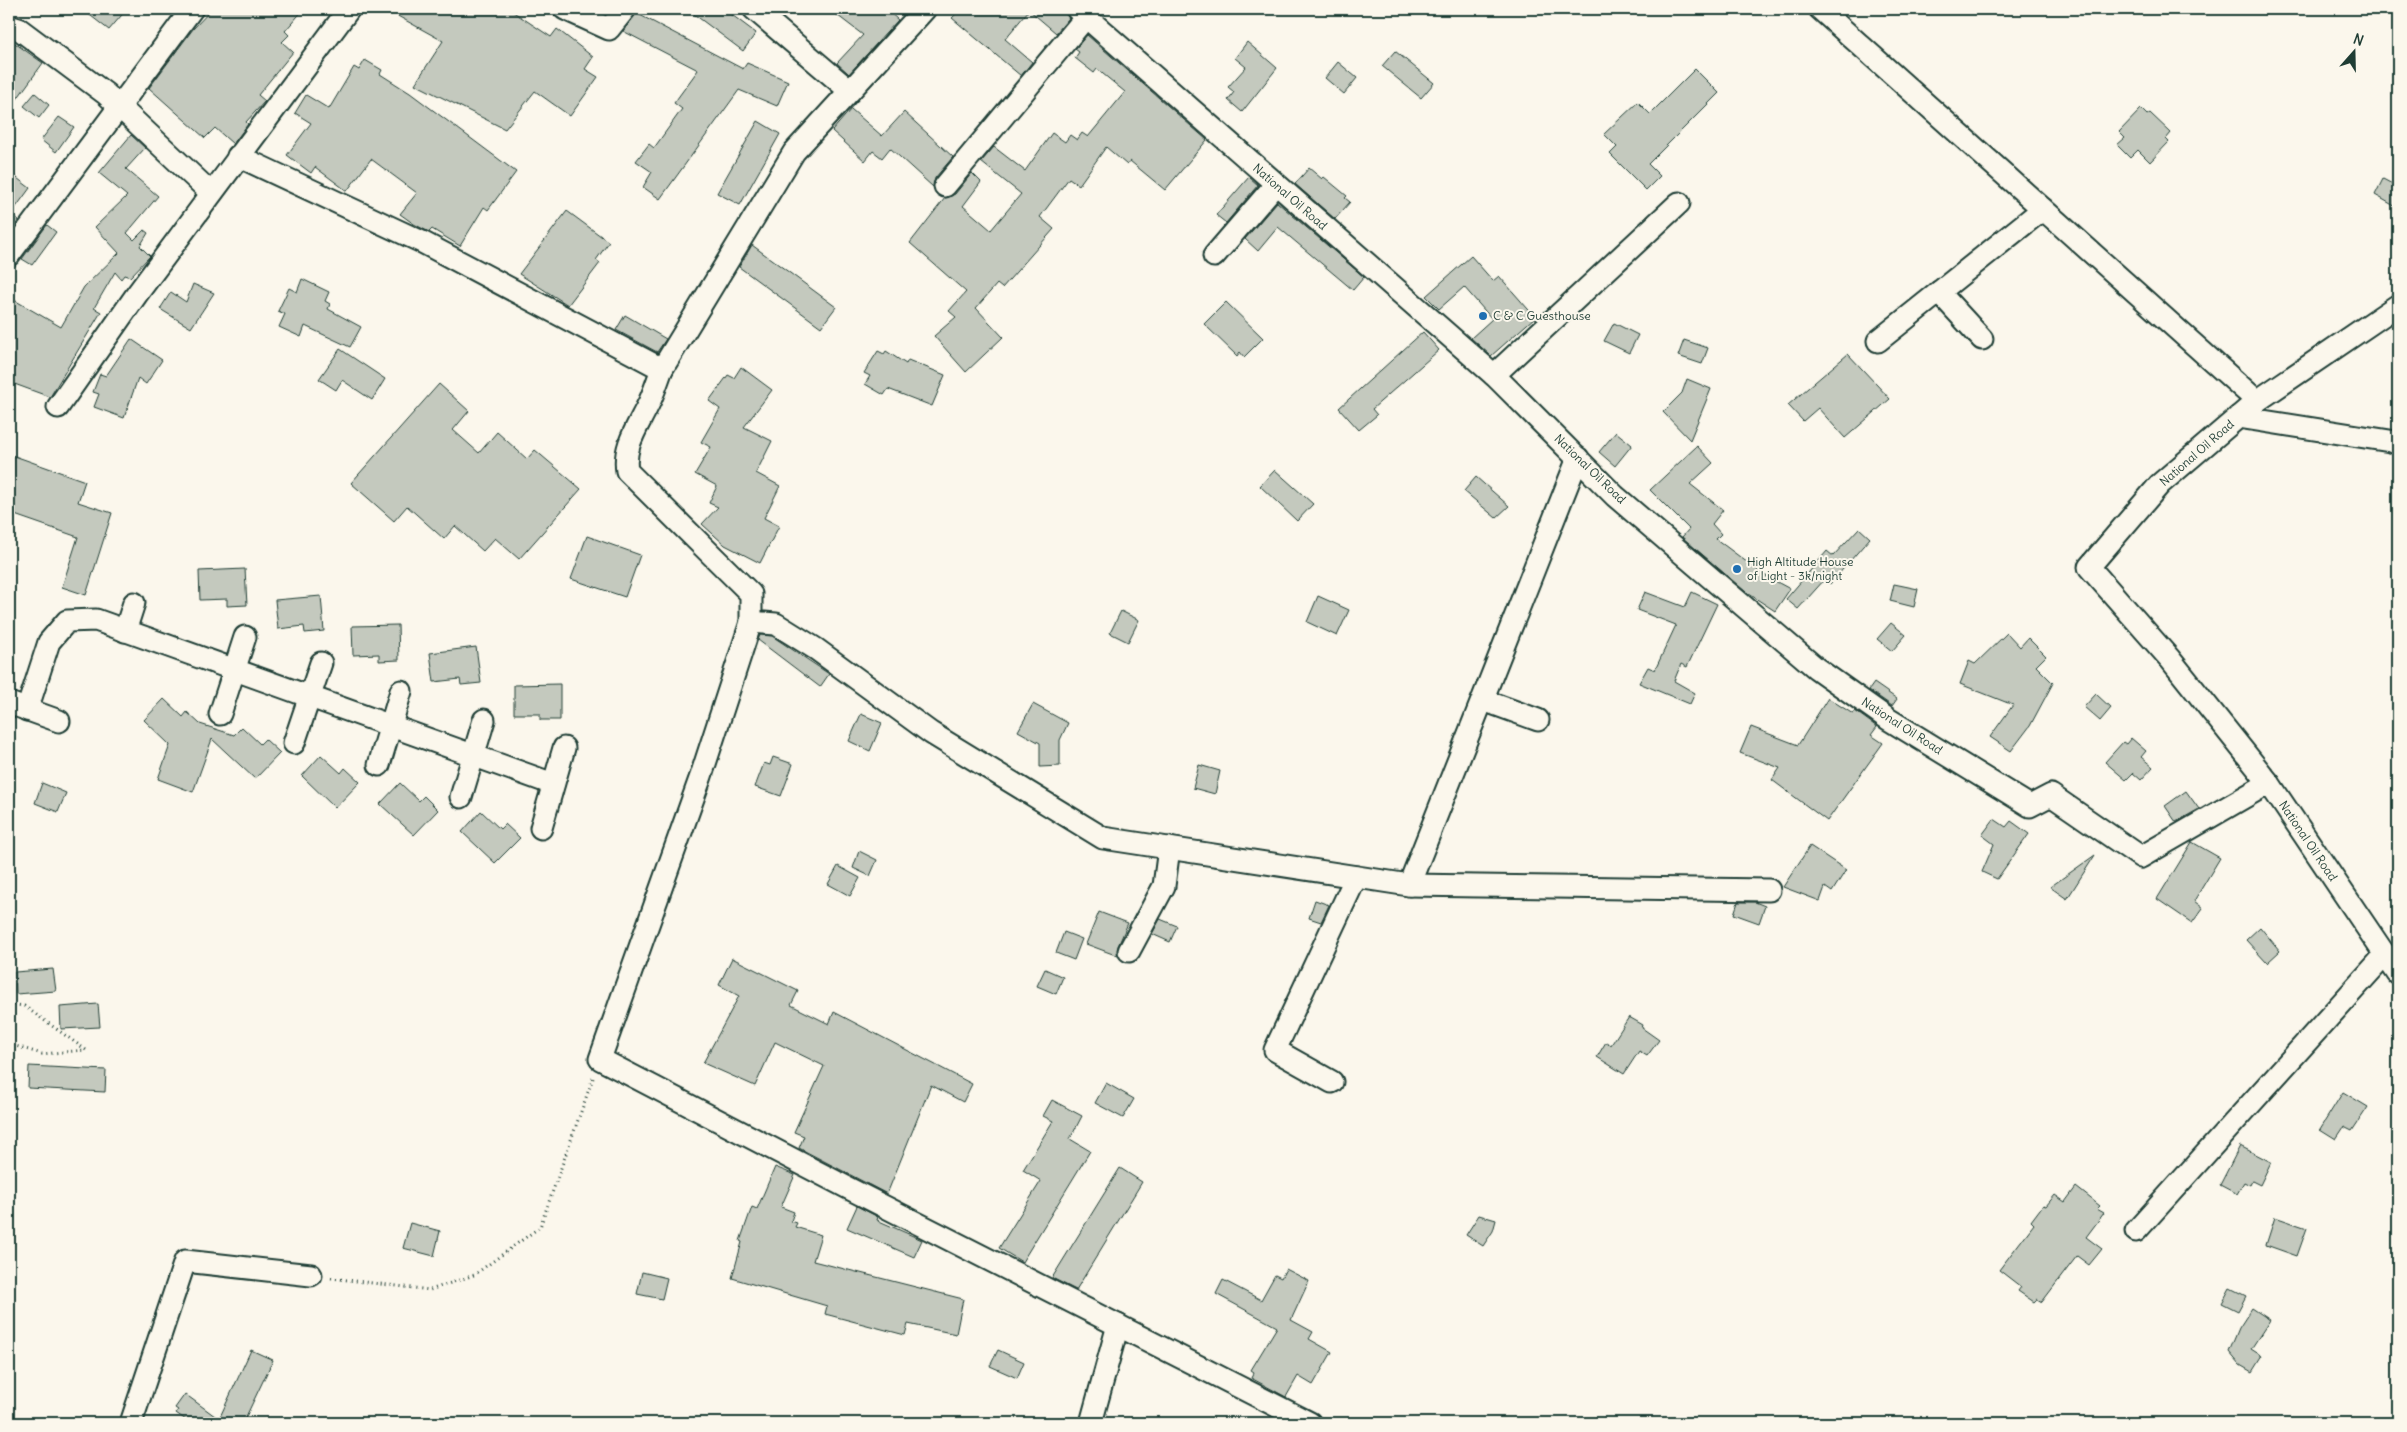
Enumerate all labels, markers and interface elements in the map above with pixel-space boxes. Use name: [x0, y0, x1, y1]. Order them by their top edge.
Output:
north arrow: [2330, 28, 2380, 78]
text: N: [2351, 30, 2366, 50]
street label: National Oil Road: [1250, 160, 1331, 233]
place label: C & C Guesthouse: [1493, 308, 1591, 323]
marker: C & C Guesthouse: [1477, 310, 1489, 322]
street label: National Oil Road: [2156, 416, 2237, 489]
street label: National Oil Road: [1551, 431, 1629, 507]
place label: High Altitude House of Light - 3k/night: [1747, 554, 1854, 583]
marker: High Altitude House of Light - 3k/night: [1731, 563, 1743, 575]
street label: National Oil Road: [1859, 694, 1946, 757]
street label: National Oil Road: [2276, 798, 2341, 884]

